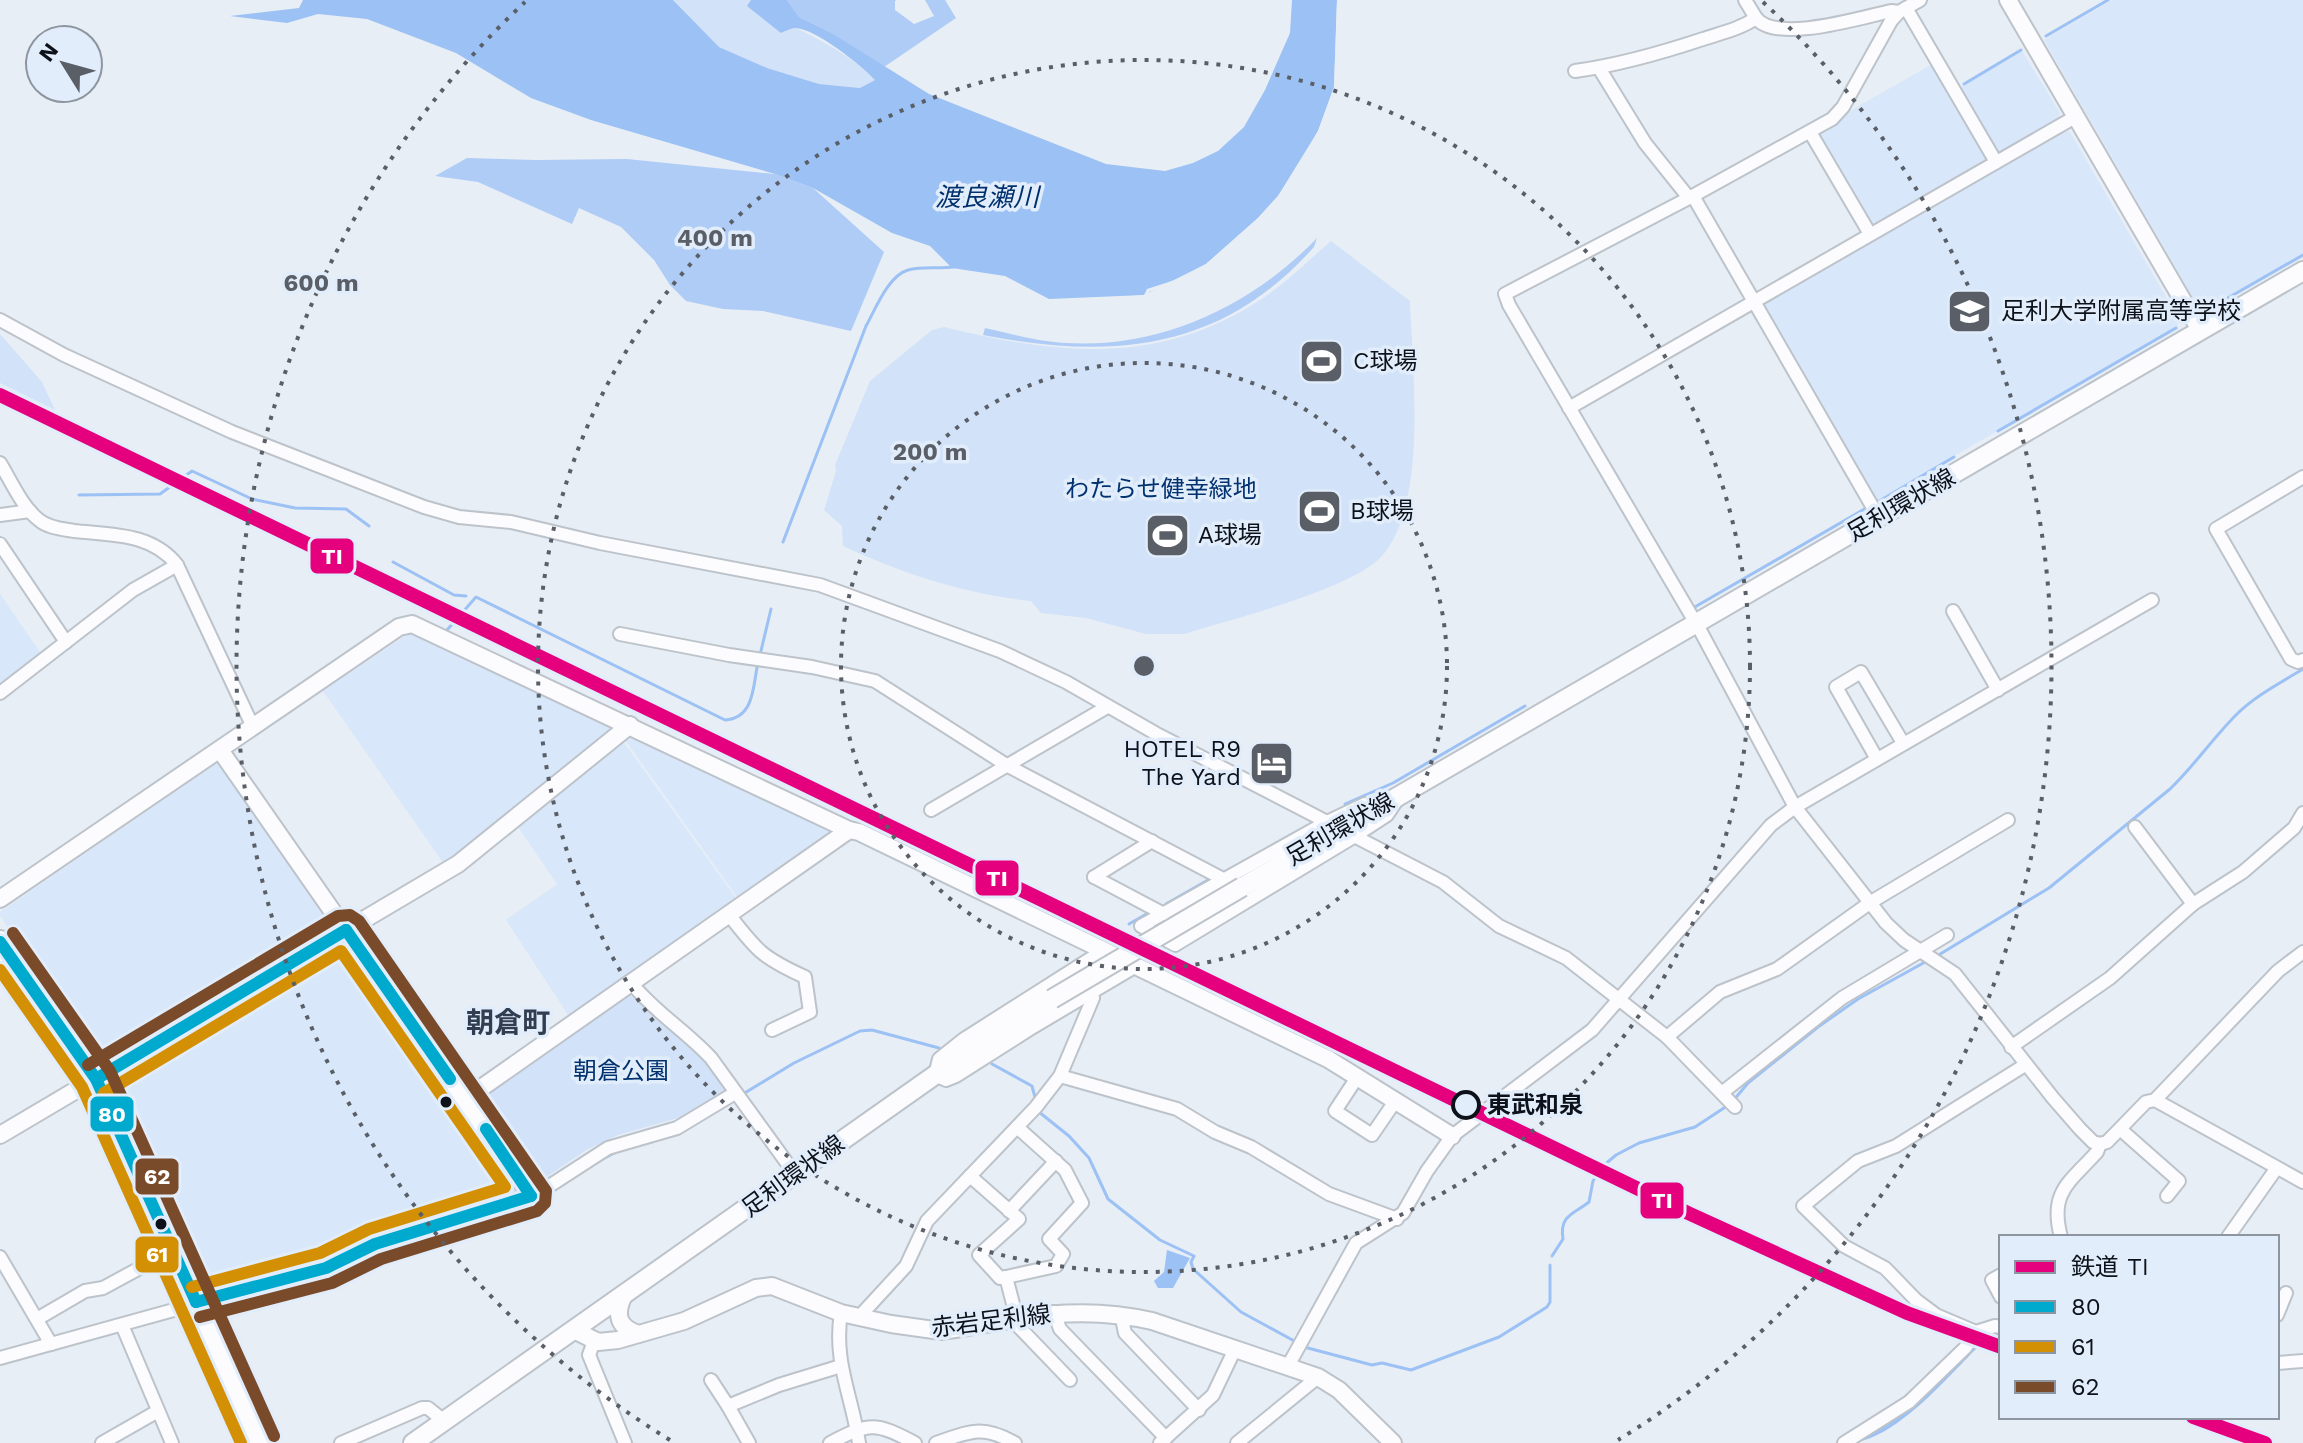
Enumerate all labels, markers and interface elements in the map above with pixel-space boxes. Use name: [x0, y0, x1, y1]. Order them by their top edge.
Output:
north arrow: [24, 24, 104, 104]
text: N: [34, 38, 63, 66]
water label: 渡良瀬川: [935, 182, 1042, 212]
text: 400 m: [677, 224, 753, 252]
text: 600 m: [283, 269, 359, 297]
school or university icon: 足利大学附属高等学校: [1946, 287, 1994, 335]
place label: 足利大学附属高等学校: [2001, 297, 2241, 325]
sports icon: C球場: [1298, 337, 1346, 385]
place label: C球場: [1353, 347, 1417, 375]
text: 200 m: [893, 438, 967, 466]
street label: 足利環状線: [1842, 463, 1960, 547]
park label: わたらせ健幸緑地: [1065, 475, 1257, 503]
sports icon: B球場: [1295, 487, 1343, 535]
place label: B球場: [1350, 497, 1414, 525]
sports icon: A球場: [1143, 511, 1191, 559]
place label: A球場: [1198, 521, 1262, 549]
line badge: TI: [309, 537, 355, 575]
text: TI: [321, 544, 343, 569]
centre of rings: [1130, 652, 1158, 680]
place label: HOTEL R9 The Yard: [1123, 735, 1241, 791]
hotel icon: HOTEL R9 The Yard: [1248, 739, 1296, 787]
street label: 足利環状線: [1281, 787, 1399, 871]
line badge: TI: [974, 859, 1020, 897]
text: TI: [986, 866, 1008, 891]
district label: 朝倉町: [466, 1006, 550, 1039]
park label: 朝倉公園: [573, 1057, 669, 1085]
marker: 東武和泉: [1452, 1091, 1480, 1119]
place label: 東武和泉: [1487, 1091, 1583, 1119]
unlabelled marker: [438, 1094, 454, 1110]
line badge: 80: [89, 1095, 135, 1133]
text: 80: [98, 1102, 126, 1127]
street label: 足利環状線: [736, 1129, 850, 1223]
line badge: 62: [134, 1157, 180, 1196]
text: 62: [144, 1164, 170, 1189]
line badge: TI: [1639, 1181, 1685, 1220]
text: TI: [1651, 1188, 1673, 1213]
unlabelled marker: [153, 1216, 169, 1232]
line badge: 61: [134, 1235, 180, 1274]
legend: [1999, 1235, 2279, 1419]
text: 61: [146, 1242, 168, 1267]
text: 鉄道 TI: [2071, 1253, 2149, 1281]
text: 80: [2071, 1293, 2101, 1321]
street label: 赤岩足利線: [930, 1300, 1052, 1342]
text: 61: [2071, 1333, 2095, 1361]
text: 62: [2071, 1373, 2100, 1401]

